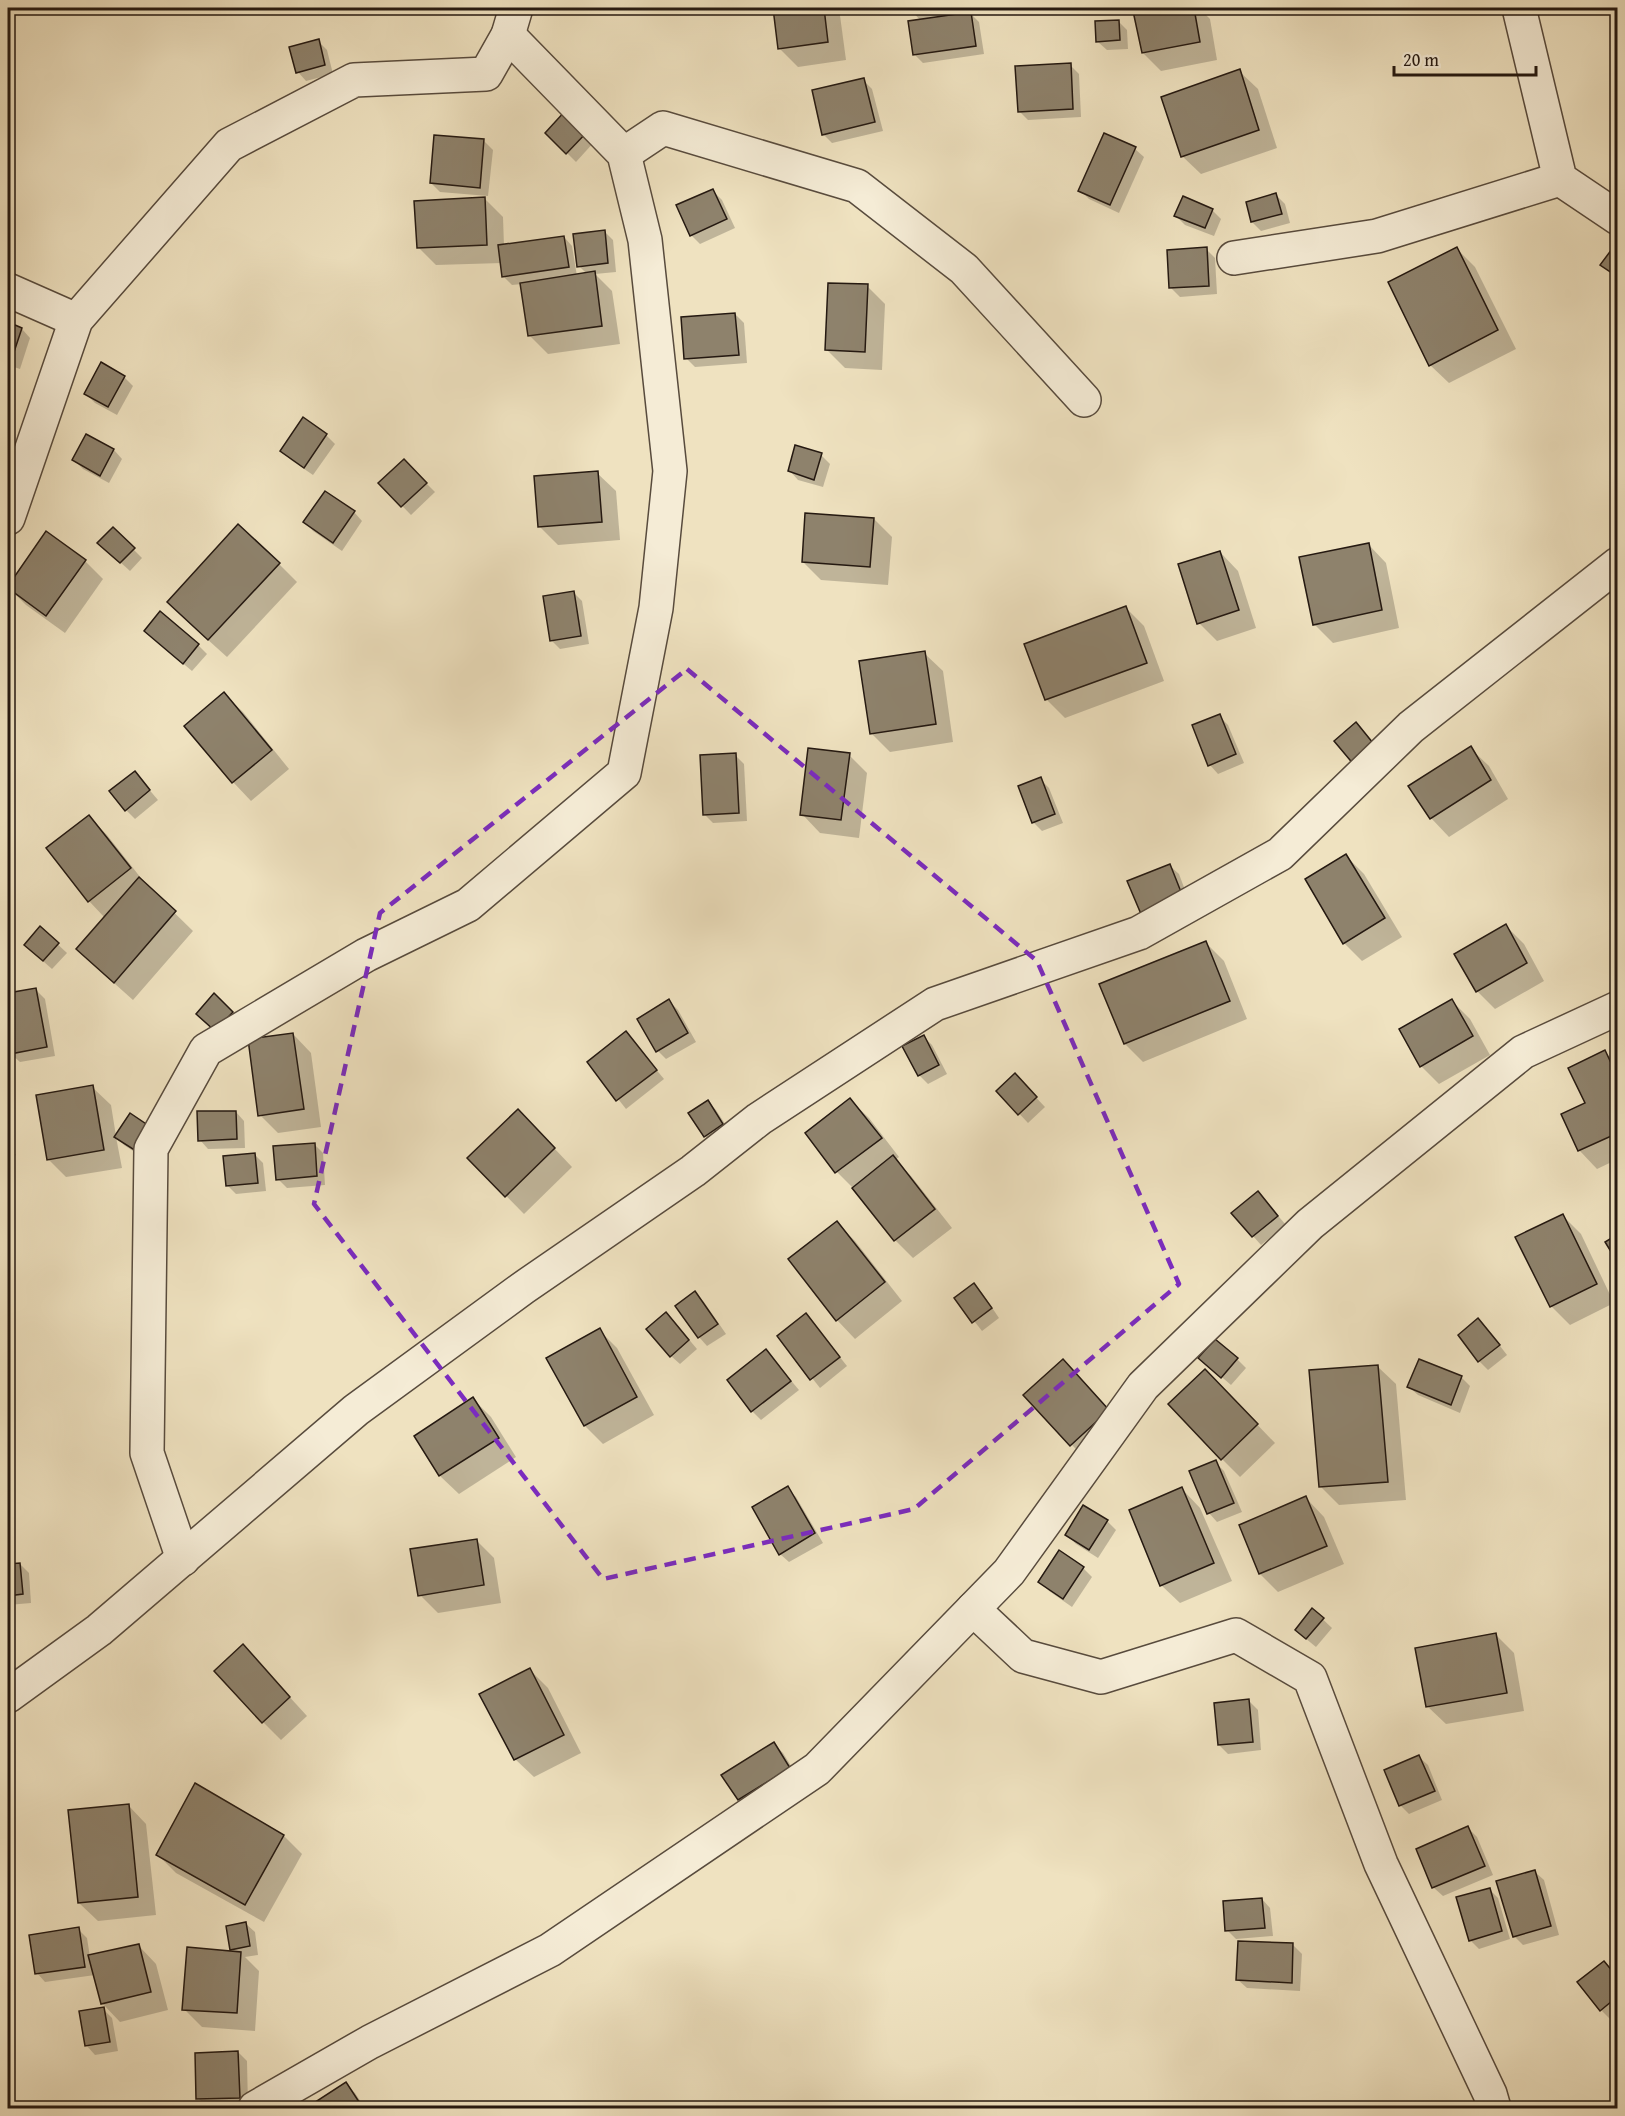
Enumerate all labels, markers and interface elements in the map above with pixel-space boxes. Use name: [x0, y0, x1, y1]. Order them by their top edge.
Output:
scale bar: [1394, 39, 1536, 77]
text: 20 m: [1403, 46, 1439, 73]

